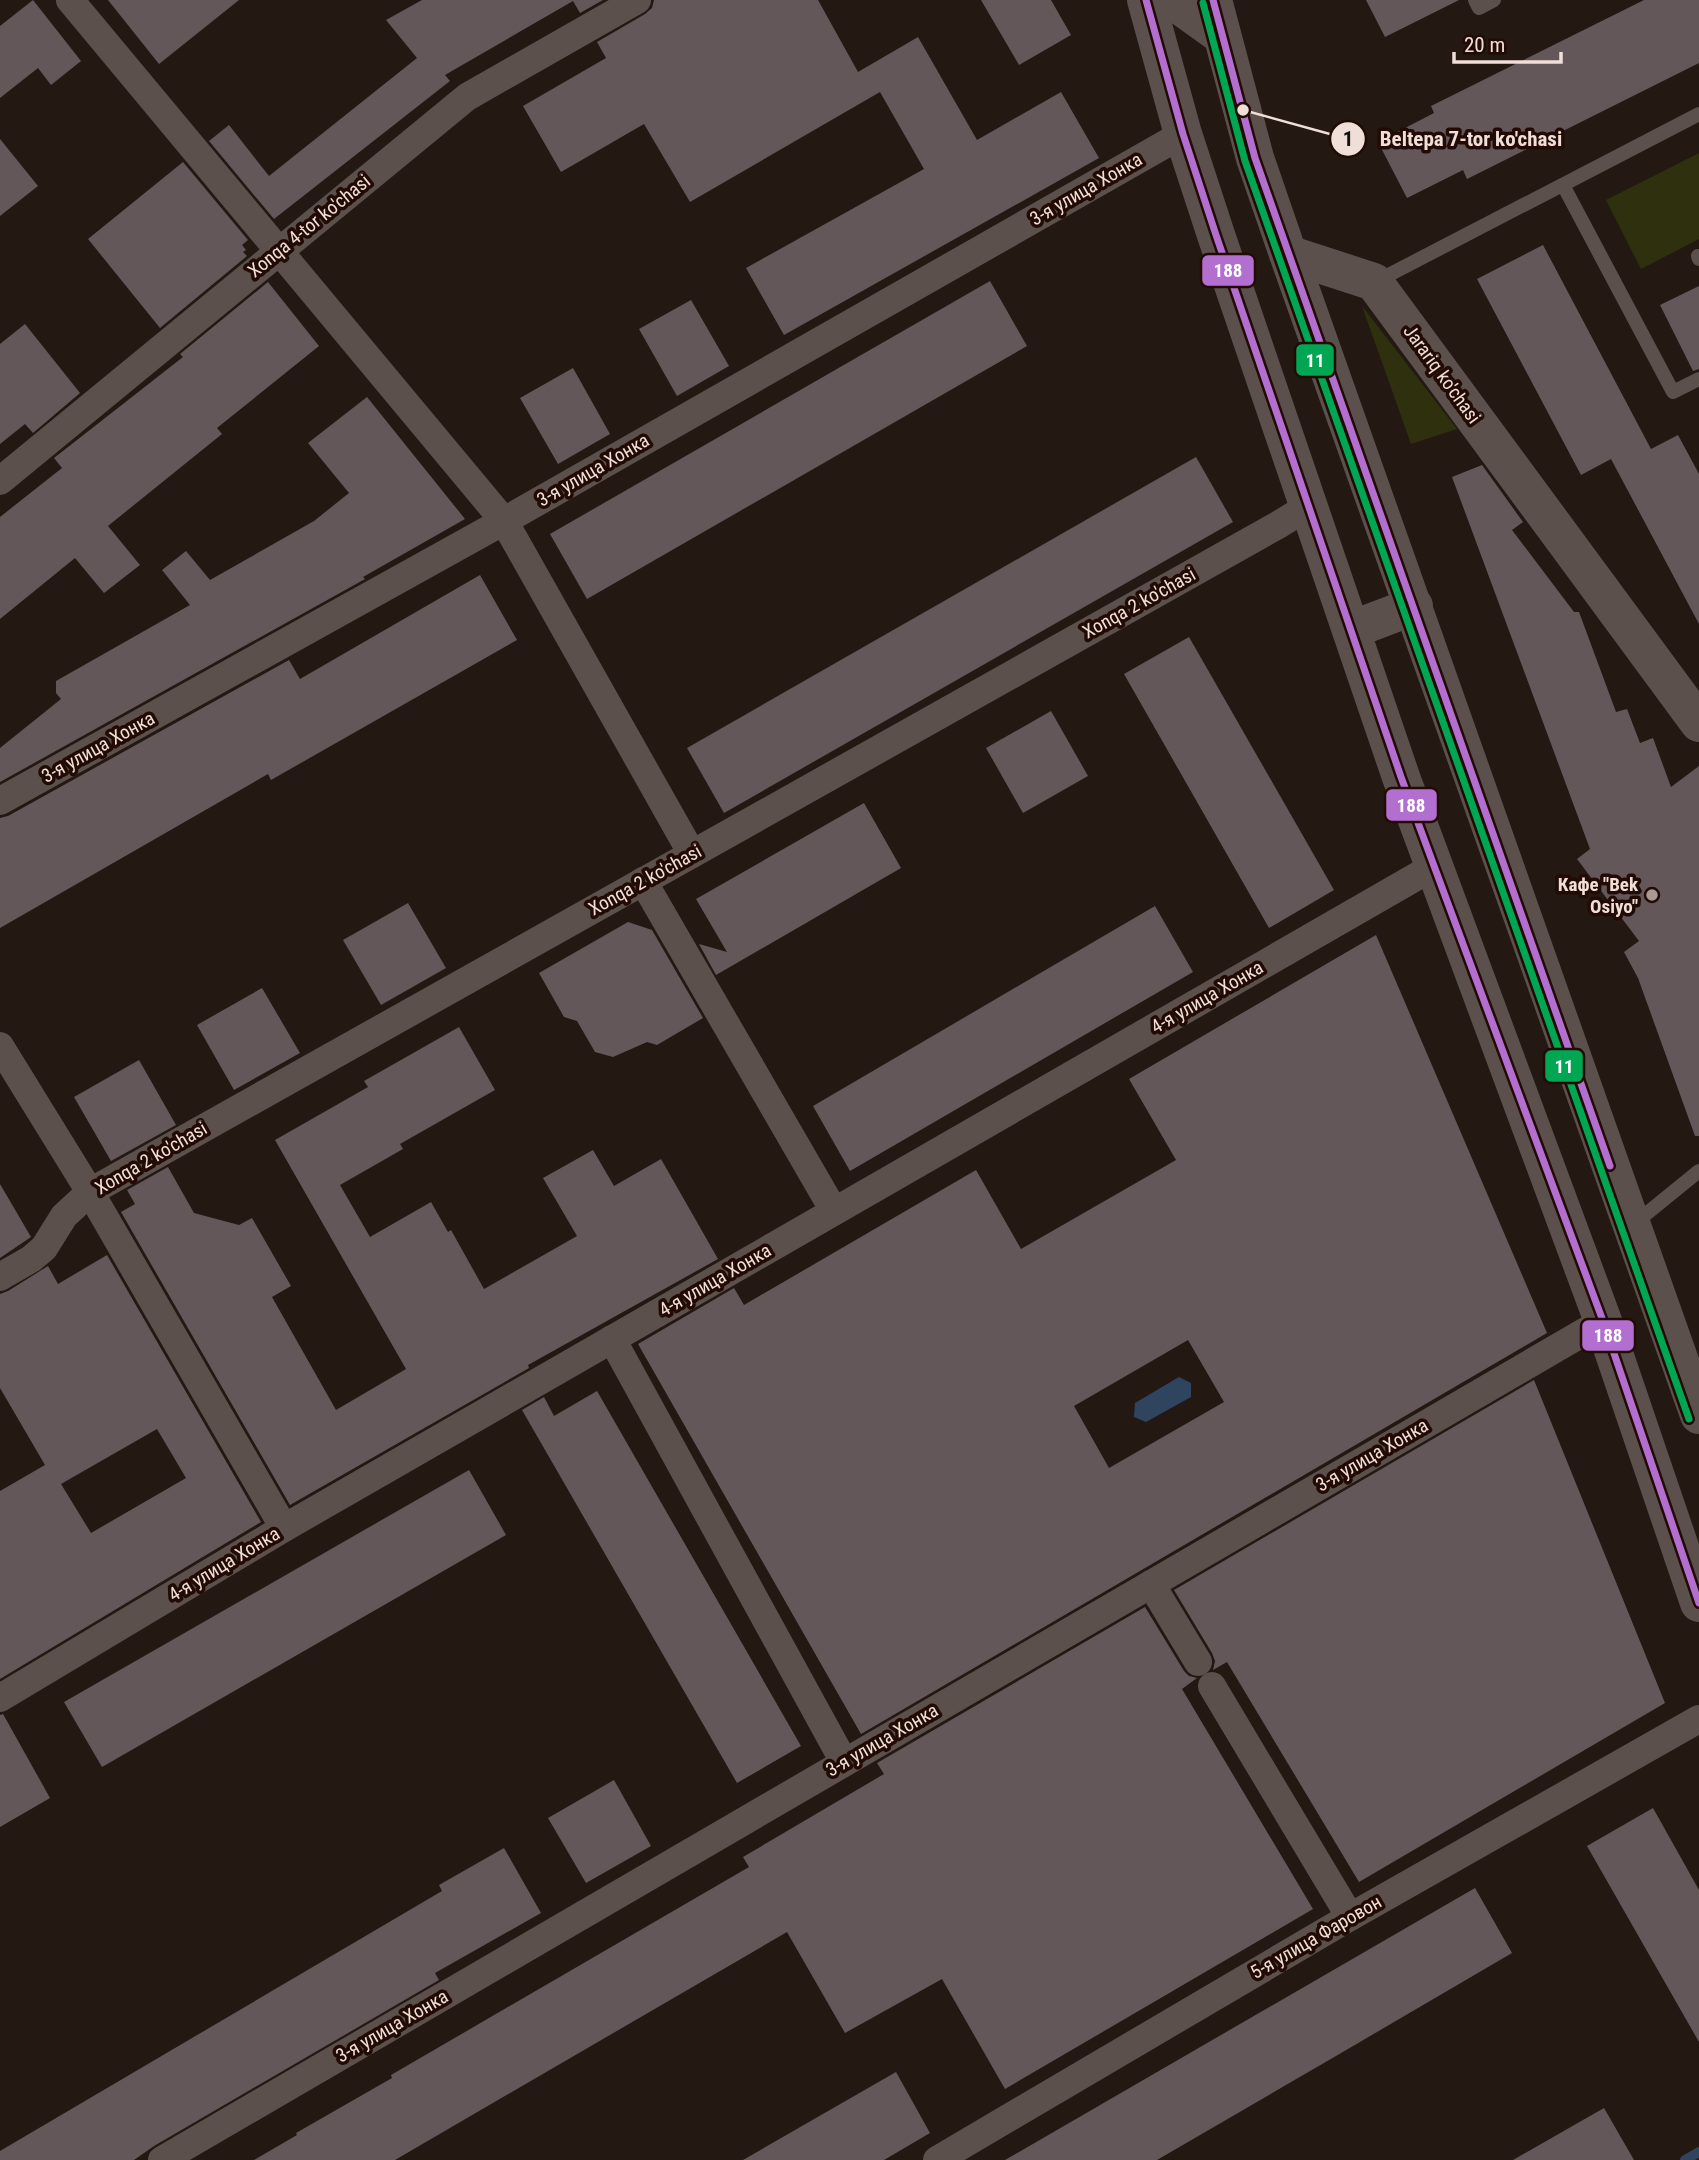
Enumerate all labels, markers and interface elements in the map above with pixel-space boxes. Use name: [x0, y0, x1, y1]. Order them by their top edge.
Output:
scale bar: [1454, 21, 1561, 65]
text: 20 m: [1464, 33, 1505, 57]
callout: Beltepa 7-tor ko'chasi: [1331, 118, 1576, 160]
text: 1: [1343, 127, 1353, 151]
text: Beltepa 7-tor ko'chasi: [1380, 127, 1562, 151]
street label: 3-я улица Хонка: [1026, 148, 1146, 230]
street label: Xonqa 4-tor ko'chasi: [243, 170, 375, 282]
line badge: 188: [1201, 254, 1255, 287]
text: 188: [1214, 259, 1242, 282]
street label: Jarariq ko'chasi: [1398, 320, 1486, 428]
line badge: 11: [1295, 343, 1335, 377]
text: 11: [1305, 349, 1325, 372]
street label: 3-я улица Хонка: [533, 429, 653, 511]
street label: Xonqa 2 ko'chasi: [1079, 563, 1199, 643]
street label: 3-я улица Хонка: [37, 706, 159, 788]
line badge: 188: [1385, 788, 1438, 822]
text: 188: [1397, 794, 1425, 817]
street label: Xonqa 2 ko'chasi: [585, 840, 705, 920]
place label: Кафе "Bek Osiyo": [1558, 873, 1639, 918]
marker: Кафе "Bek Osiyo": [1644, 887, 1660, 903]
street label: 4-я улица Хонка: [1147, 956, 1267, 1038]
line badge: 11: [1544, 1049, 1584, 1083]
text: 11: [1554, 1055, 1574, 1078]
street label: Xonqa 2 ko'chasi: [91, 1117, 211, 1199]
street label: 4-я улица Хонка: [655, 1239, 775, 1321]
line badge: 188: [1581, 1319, 1635, 1352]
text: 188: [1594, 1324, 1622, 1347]
street label: 3-я улица Хонка: [1312, 1414, 1432, 1496]
street label: 4-я улица Хонка: [164, 1522, 284, 1606]
street label: 3-я улица Хонка: [822, 1699, 942, 1781]
street label: 5-я улица Фаровон: [1246, 1890, 1386, 1984]
street label: 3-я улица Хонка: [332, 1985, 452, 2067]

